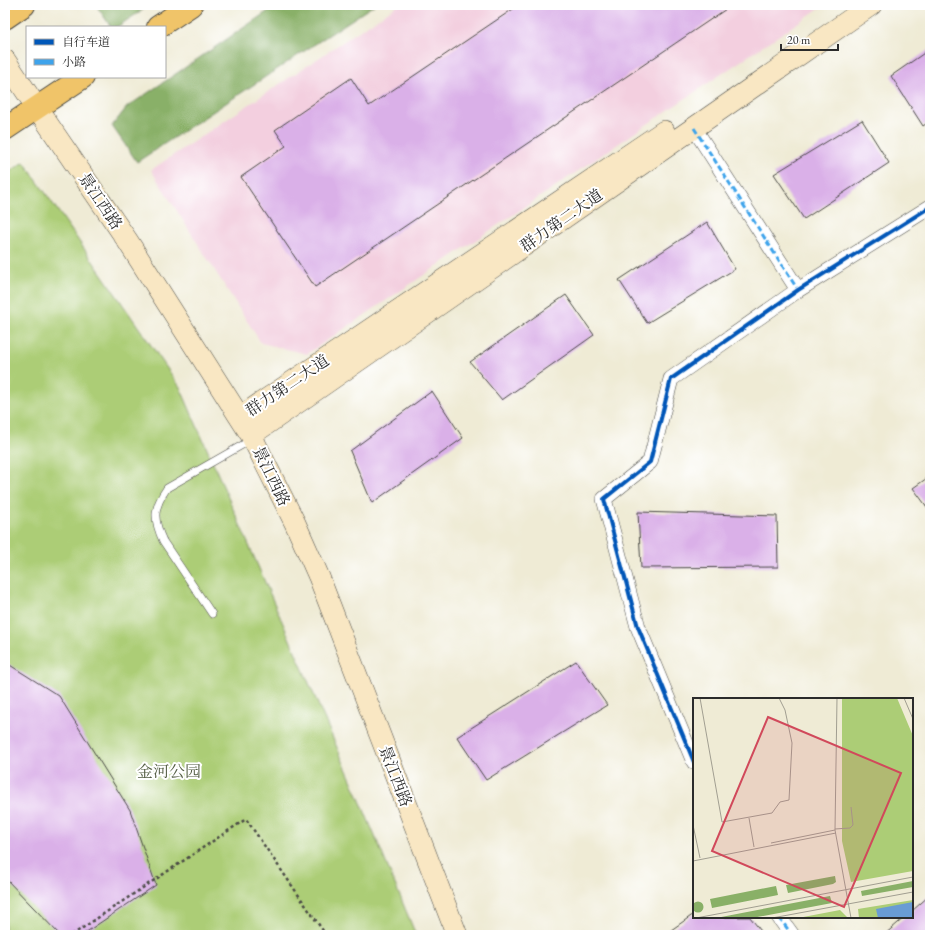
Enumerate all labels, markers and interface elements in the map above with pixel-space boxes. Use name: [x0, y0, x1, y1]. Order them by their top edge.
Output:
legend: [26, 26, 166, 78]
scale bar: [781, 26, 838, 52]
text: 20 m: [787, 32, 811, 48]
text: 自行车道: [62, 34, 110, 50]
text: 小路: [62, 54, 86, 70]
street label: 景江西路: [74, 169, 127, 234]
street label: 群力第二大道: [516, 184, 607, 257]
street label: 群力第二大道: [242, 350, 333, 421]
street label: 景江西路: [248, 443, 295, 510]
inset map: [693, 698, 913, 918]
street label: 景江西路: [374, 743, 417, 810]
park label: 金河公园: [137, 761, 201, 782]

